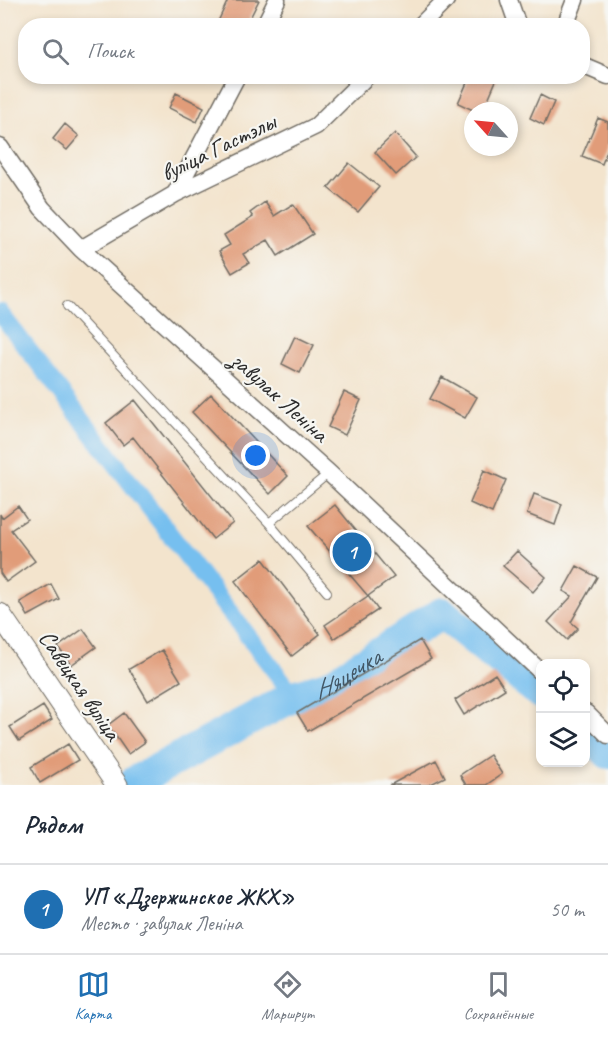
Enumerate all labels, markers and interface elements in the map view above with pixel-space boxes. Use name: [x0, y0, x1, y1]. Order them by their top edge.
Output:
search box: [18, 18, 590, 84]
icon: search: [39, 35, 72, 68]
text: Поиск: [87, 37, 133, 65]
north arrow: [464, 102, 518, 156]
street label: вуліца Гастэлы: [156, 105, 282, 188]
street label: завулак Леніна: [222, 343, 336, 450]
your location: [241, 441, 270, 470]
pin: 1: [332, 530, 372, 574]
street label: Савецкая вуліца: [32, 624, 129, 747]
water label: Няцечка: [310, 638, 390, 705]
map controls: [536, 659, 590, 767]
button: locate: [536, 659, 590, 713]
button: layers: [536, 713, 590, 767]
text: Рядом: [24, 808, 82, 841]
text: УП «Дзержинское ЖКХ»: [81, 883, 294, 911]
text: 1: [39, 897, 48, 922]
text: 50 m: [550, 897, 584, 922]
text: Место · завулак Леніна: [81, 911, 242, 936]
tab: Карта: [75, 968, 111, 1024]
tab: Маршрут: [261, 968, 314, 1024]
tab: Сохранённые: [464, 968, 533, 1024]

